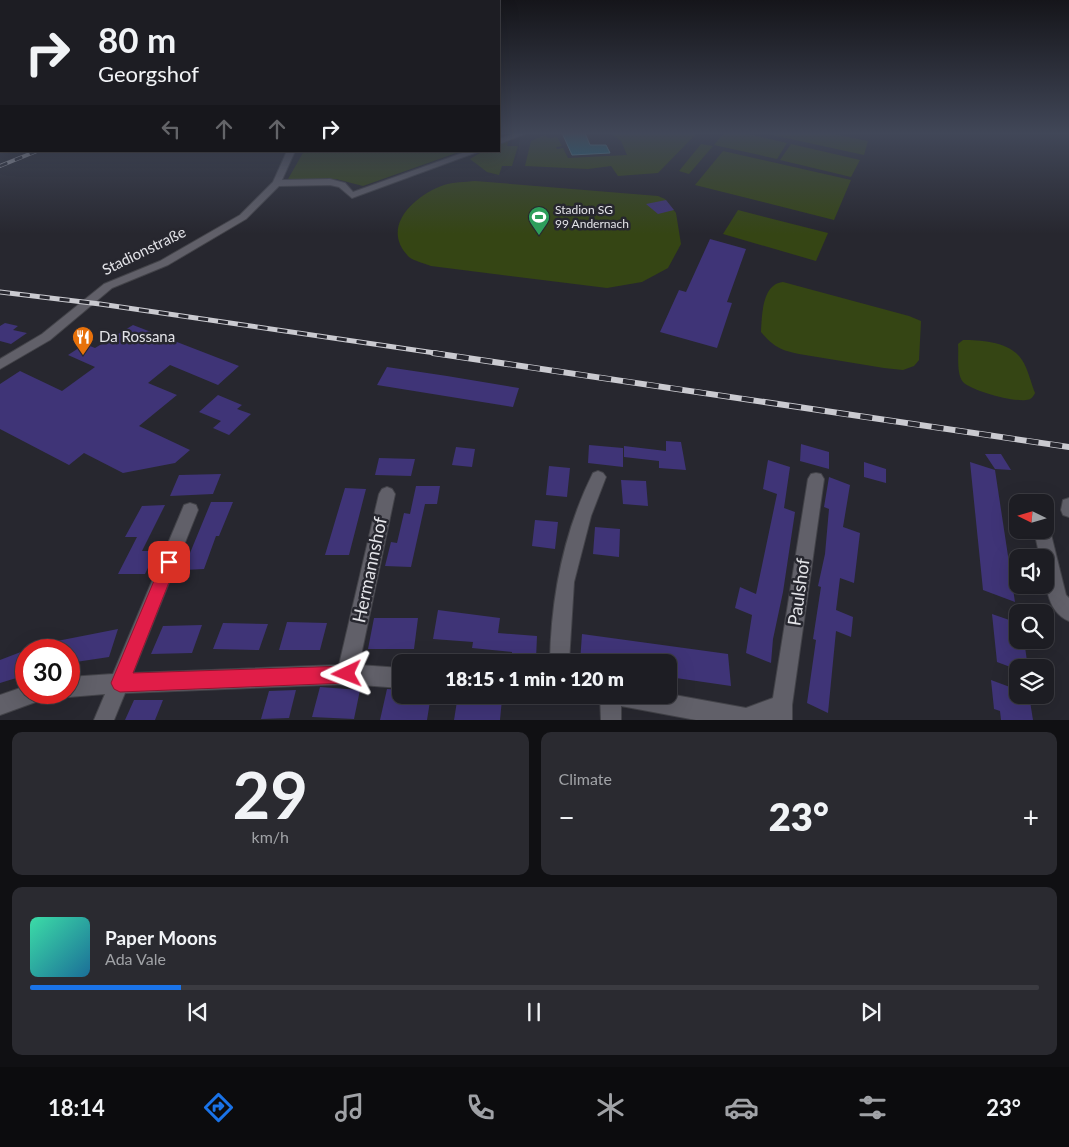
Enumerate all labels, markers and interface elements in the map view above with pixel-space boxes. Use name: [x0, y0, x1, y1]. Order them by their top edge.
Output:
text: 80 m: [98, 18, 176, 60]
icon: right: [15, 20, 80, 85]
text: Georgshof: [98, 60, 199, 87]
icon: left: [157, 115, 185, 143]
icon: ahead: [210, 115, 238, 143]
icon: ahead: [263, 115, 291, 143]
icon: right: [316, 115, 344, 143]
place label: Stadion SG 99 Andernach: [555, 202, 629, 231]
sports icon: Stadion SG 99 Andernach: [527, 205, 551, 236]
street label: Stadionstraße: [99, 222, 188, 278]
restaurant icon: Da Rossana: [71, 325, 95, 356]
place label: Da Rossana: [99, 327, 175, 345]
north arrow: [1009, 494, 1054, 539]
map controls: [1009, 494, 1054, 704]
street label: Hermannshof: [347, 514, 391, 625]
pin: [148, 541, 190, 583]
icon: arrive: [155, 548, 183, 576]
button: sound: [1009, 549, 1054, 594]
street label: Paulshof: [782, 556, 814, 627]
button: search: [1009, 604, 1054, 649]
speed limit sign: 30: [15, 639, 80, 704]
position arrow: [320, 647, 372, 699]
button: layers: [1009, 659, 1054, 704]
text: 18:15 · 1 min · 120 m: [445, 667, 624, 690]
text: 29: [233, 755, 308, 833]
text: Climate: [559, 769, 612, 788]
text: 23°: [769, 793, 829, 839]
text: −: [559, 800, 575, 834]
text: +: [1023, 800, 1039, 834]
text: km/h: [252, 827, 289, 846]
text: Paper Moons: [105, 926, 217, 949]
text: Ada Vale: [105, 949, 166, 968]
icon: previous: [184, 998, 212, 1026]
icon: pause: [520, 998, 548, 1026]
icon: next: [857, 998, 885, 1026]
icon: directions: [201, 1090, 236, 1125]
icon: music: [332, 1090, 367, 1125]
icon: phone: [463, 1090, 498, 1125]
icon: climate: [593, 1090, 628, 1125]
icon: car: [724, 1090, 759, 1125]
icon: filters: [855, 1090, 890, 1125]
text: 18:14: [48, 1094, 105, 1121]
text: 23°: [986, 1094, 1021, 1121]

